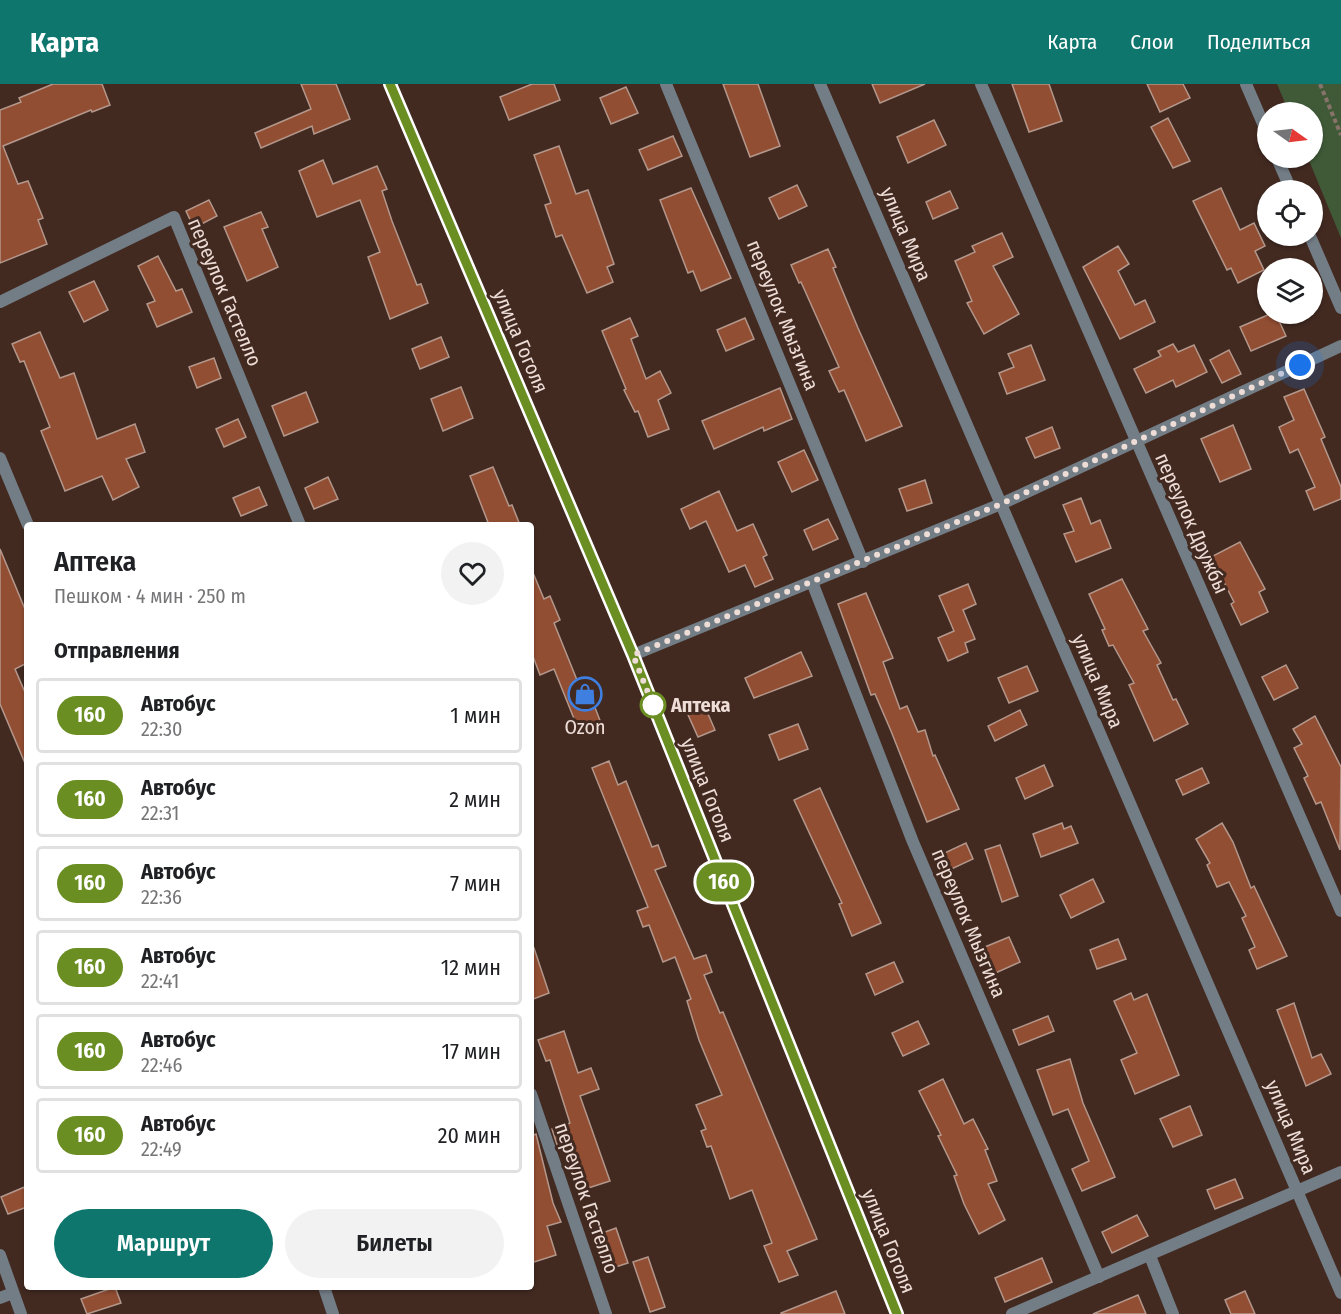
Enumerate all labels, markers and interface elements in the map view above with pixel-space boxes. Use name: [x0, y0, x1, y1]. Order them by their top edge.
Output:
text: Карта: [30, 26, 99, 59]
text: Карта: [1047, 29, 1097, 55]
text: Слои: [1130, 29, 1174, 55]
text: Поделиться: [1207, 29, 1311, 55]
north arrow: [1257, 102, 1323, 168]
map controls: [1257, 102, 1323, 324]
button: locate: [1257, 180, 1323, 246]
street label: улица Мира: [875, 183, 937, 285]
street label: переулок Гастелло: [183, 214, 267, 370]
street label: переулок Мызгина: [742, 236, 824, 394]
button: layers: [1257, 258, 1323, 324]
street label: улица Гоголя: [488, 286, 554, 396]
your location: [1285, 350, 1315, 380]
street label: переулок Дружбы: [1150, 449, 1234, 597]
button: heart: [441, 542, 504, 605]
text: Аптека: [54, 545, 137, 578]
text: Пешком · 4 мин · 250 m: [54, 584, 246, 608]
street label: улица Мира: [1067, 630, 1129, 732]
text: Отправления: [54, 637, 180, 664]
shop icon: Ozon: [567, 676, 603, 712]
text: Автобус: [141, 690, 216, 717]
marker: Аптека: [640, 692, 666, 718]
place label: Аптека: [670, 693, 730, 717]
text: 160: [74, 702, 106, 728]
text: 1 мин: [450, 702, 501, 729]
place label: Ozon: [564, 715, 606, 739]
text: 22:30: [141, 717, 183, 741]
street label: улица Гоголя: [676, 734, 740, 846]
text: Автобус: [141, 774, 216, 801]
text: 160: [74, 786, 106, 812]
text: 2 мин: [449, 786, 501, 813]
text: 22:31: [141, 801, 179, 825]
street label: переулок Мызгина: [927, 845, 1011, 1001]
text: Автобус: [141, 858, 216, 885]
line badge: 160: [690, 862, 758, 902]
text: 160: [708, 869, 740, 895]
text: 160: [74, 870, 106, 896]
text: 7 мин: [450, 870, 501, 897]
text: 22:36: [141, 885, 182, 909]
text: Автобус: [141, 942, 216, 969]
text: 160: [74, 954, 106, 980]
text: 12 мин: [441, 954, 501, 981]
text: 22:41: [141, 969, 179, 993]
text: Автобус: [141, 1026, 216, 1053]
text: 160: [74, 1038, 106, 1064]
text: 17 мин: [441, 1038, 501, 1065]
text: 22:46: [141, 1053, 182, 1077]
street label: улица Мира: [1260, 1076, 1322, 1178]
text: Автобус: [141, 1110, 216, 1137]
street label: переулок Гастелло: [550, 1119, 624, 1277]
text: 160: [74, 1122, 106, 1148]
text: 20 мин: [438, 1122, 501, 1149]
text: 22:49: [141, 1137, 182, 1161]
street label: улица Гоголя: [857, 1185, 921, 1297]
button: Маршрут: [54, 1209, 273, 1278]
button: Билеты: [285, 1209, 504, 1278]

